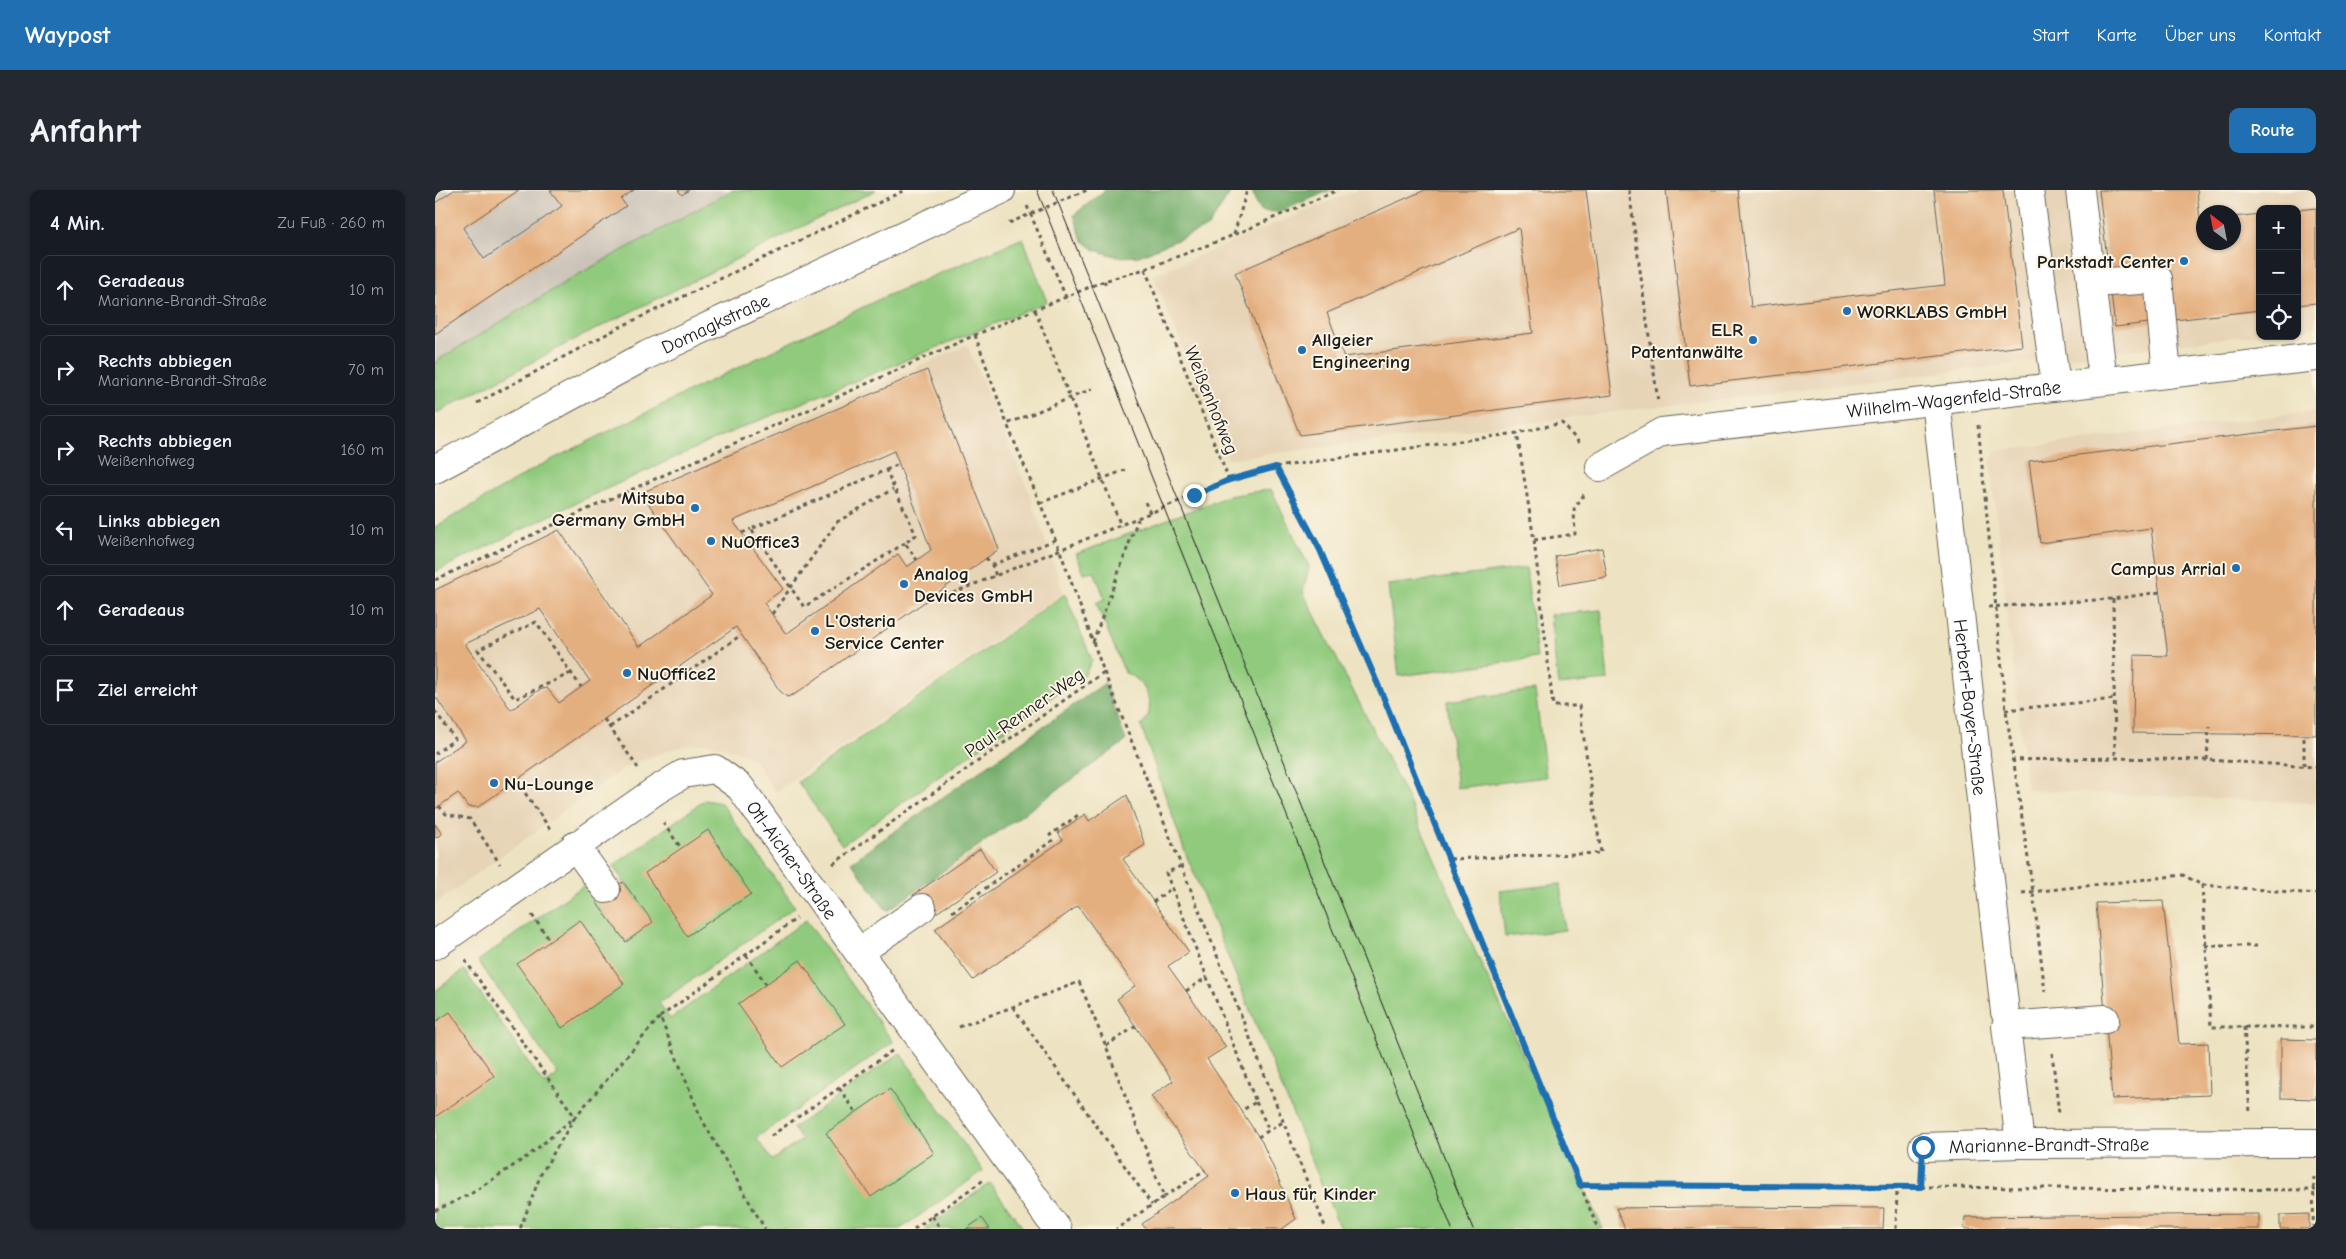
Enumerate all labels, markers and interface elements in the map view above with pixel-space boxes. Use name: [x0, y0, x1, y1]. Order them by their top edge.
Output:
text: Waypost: [25, 21, 110, 49]
text: Start: [2032, 25, 2069, 46]
text: Karte: [2097, 25, 2137, 46]
text: Über uns: [2165, 25, 2236, 46]
text: Kontakt: [2264, 25, 2321, 46]
button: Route: [2229, 108, 2316, 153]
text: Anfahrt: [30, 110, 141, 151]
north arrow: [2196, 205, 2241, 250]
map controls: [2256, 205, 2301, 340]
button: +: [2256, 205, 2301, 250]
text: 4 Min.: [50, 211, 105, 235]
text: Zu Fuß · 260 m: [277, 214, 385, 232]
button: −: [2256, 250, 2301, 295]
place label: Parkstadt Center: [2037, 251, 2174, 273]
marker: Parkstadt Center: [2178, 255, 2190, 267]
text: Geradeaus: [98, 270, 184, 292]
icon: ahead: [51, 276, 79, 304]
text: 10 m: [349, 281, 384, 299]
street label: Domagkstraße: [658, 289, 773, 359]
text: Marianne-Brandt-Straße: [98, 292, 267, 310]
button: locate: [2256, 295, 2301, 340]
place label: WORKLABS GmbH: [1857, 301, 2007, 323]
marker: WORKLABS GmbH: [1841, 305, 1853, 317]
place label: ELR Patentanwälte: [1631, 319, 1743, 363]
place label: Allgeier Engineering: [1312, 329, 1411, 373]
marker: ELR Patentanwälte: [1747, 334, 1759, 346]
street label: Weißenhofweg: [1179, 343, 1243, 458]
marker: Allgeier Engineering: [1296, 344, 1308, 356]
text: Rechts abbiegen: [98, 350, 232, 372]
icon: right: [51, 356, 79, 384]
text: 70 m: [348, 361, 384, 379]
text: Marianne-Brandt-Straße: [98, 372, 267, 390]
street label: Wilhelm-Wagenfeld-Straße: [1846, 376, 2062, 423]
text: Rechts abbiegen: [98, 430, 232, 452]
icon: right: [51, 436, 79, 464]
text: 160 m: [341, 441, 384, 459]
text: Weißenhofweg: [98, 452, 195, 470]
route end: [1183, 484, 1206, 507]
place label: Mitsuba Germany GmbH: [552, 487, 685, 531]
marker: Mitsuba Germany GmbH: [689, 502, 701, 514]
text: Links abbiegen: [98, 510, 220, 532]
icon: left: [51, 516, 79, 544]
text: 10 m: [349, 521, 384, 539]
place label: NuOffice3: [721, 531, 800, 553]
text: Weißenhofweg: [98, 532, 195, 550]
marker: NuOffice3: [705, 535, 717, 547]
place label: Campus Arrial: [2111, 558, 2226, 580]
marker: Campus Arrial: [2230, 562, 2242, 574]
place label: Analog Devices GmbH: [914, 563, 1033, 607]
marker: Analog Devices GmbH: [898, 578, 910, 590]
icon: ahead: [51, 596, 79, 624]
text: Geradeaus: [98, 599, 184, 621]
text: 10 m: [349, 601, 384, 619]
place label: L'Osteria Service Center: [825, 610, 944, 654]
street label: Herbert-Bayer-Straße: [1949, 618, 1990, 797]
marker: L'Osteria Service Center: [809, 625, 821, 637]
place label: NuOffice2: [637, 663, 716, 685]
street label: Paul-Renner-Weg: [961, 663, 1089, 762]
marker: NuOffice2: [621, 667, 633, 679]
icon: arrive: [51, 676, 79, 704]
text: Ziel erreicht: [98, 679, 197, 701]
place label: Nu-Lounge: [504, 773, 593, 795]
marker: Nu-Lounge: [488, 777, 500, 789]
street label: Otl-Aicher-Straße: [741, 797, 841, 924]
street label: Marianne-Brandt-Straße: [1948, 1134, 2149, 1158]
route start: [1912, 1136, 1935, 1159]
place label: Haus für Kinder: [1245, 1183, 1376, 1205]
marker: Haus für Kinder: [1229, 1187, 1241, 1199]

